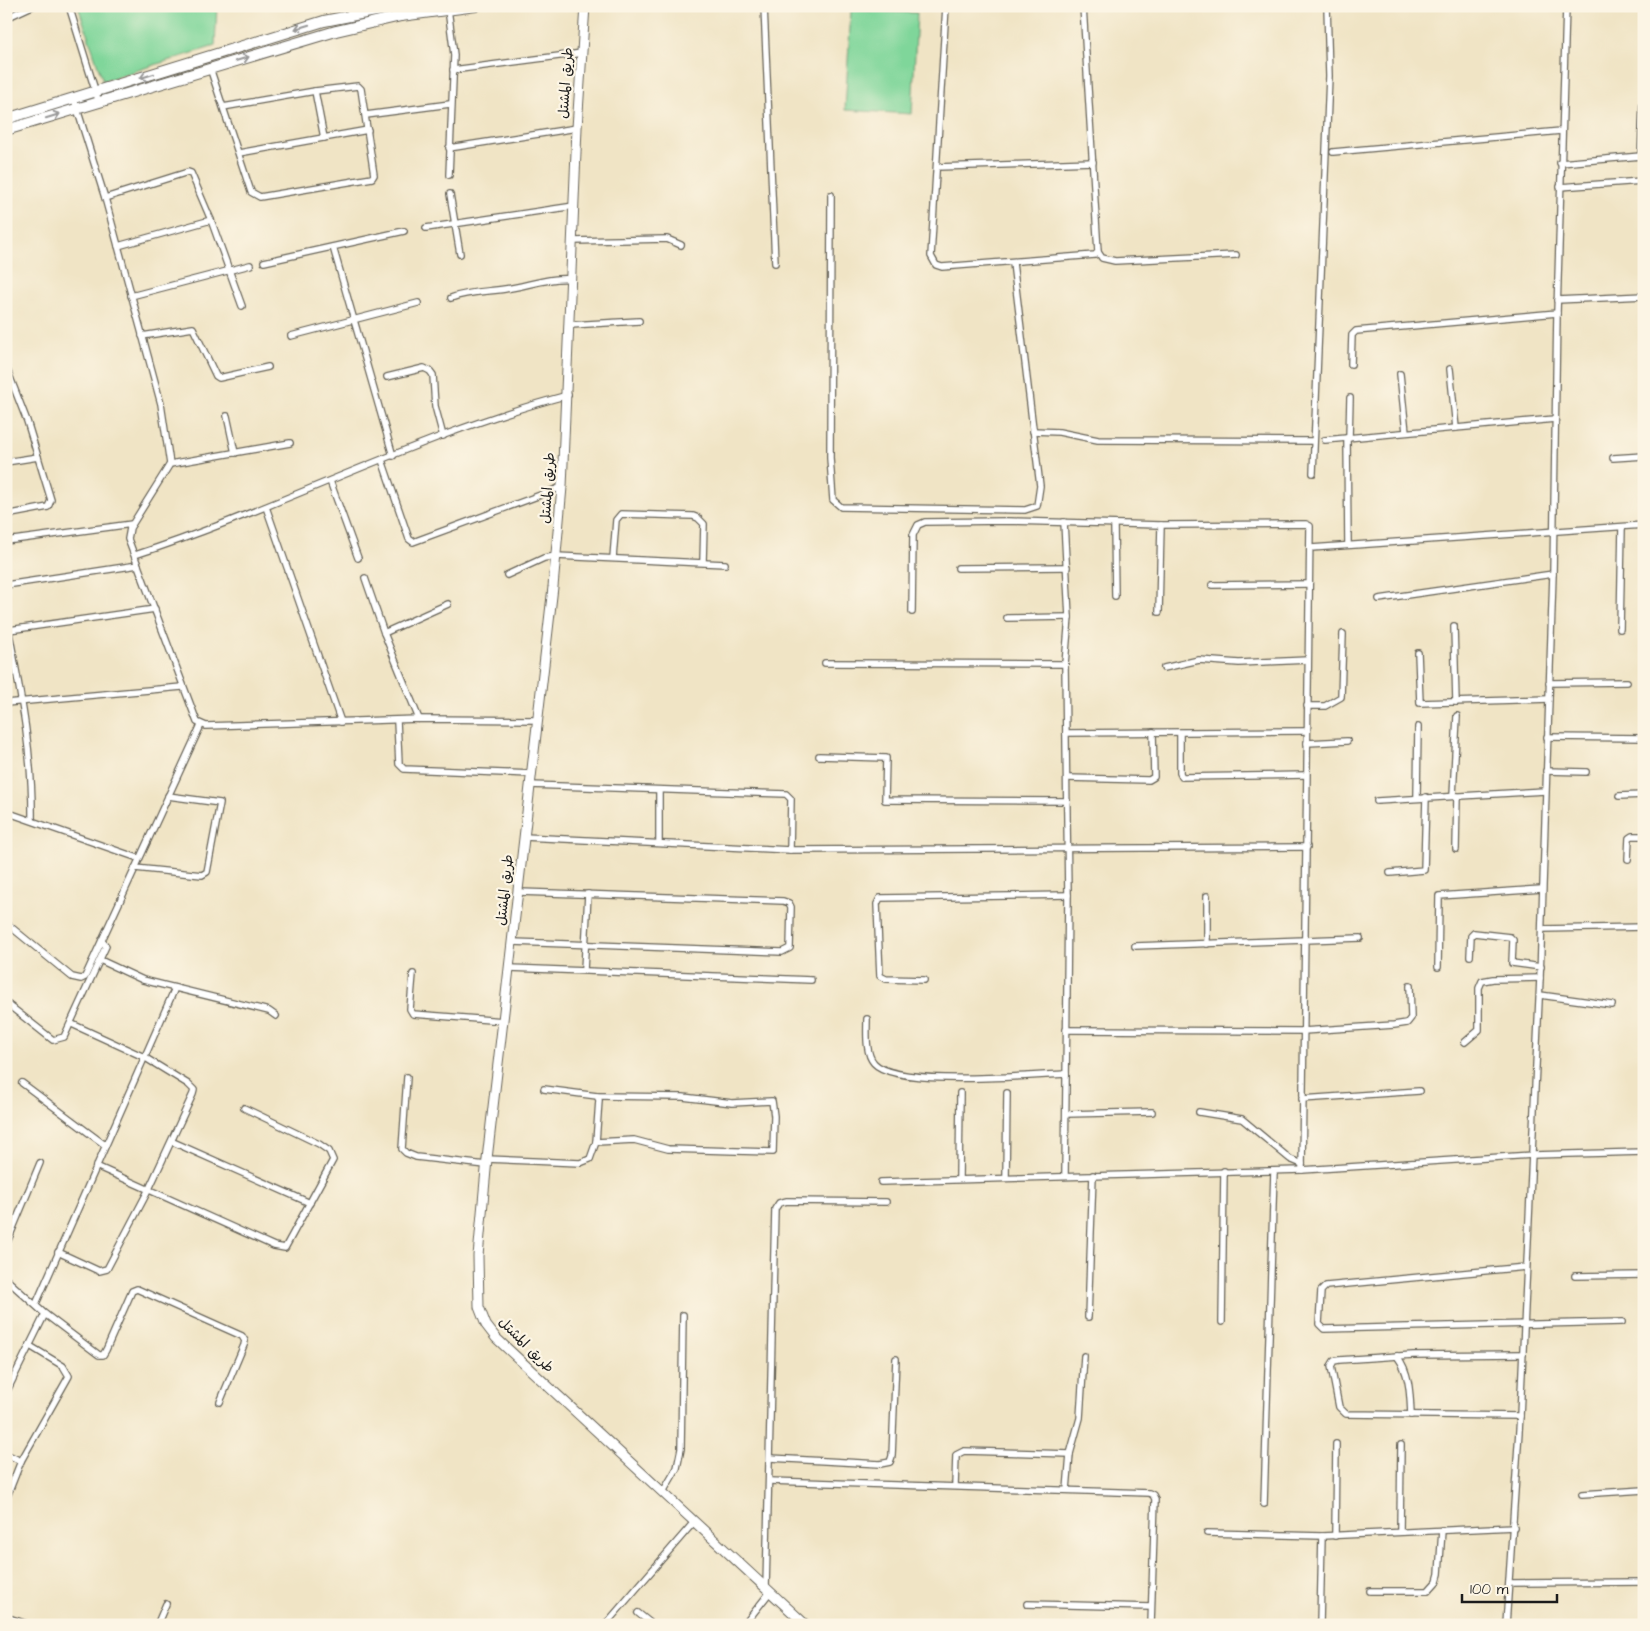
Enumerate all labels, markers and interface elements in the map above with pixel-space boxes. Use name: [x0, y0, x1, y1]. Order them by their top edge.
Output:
one-way arrow: [294, 23, 310, 33]
street label: طريق المشتل: [554, 47, 578, 119]
one-way arrow: [234, 53, 250, 63]
one-way arrow: [140, 72, 155, 81]
one-way arrow: [45, 111, 61, 121]
street label: طريق المشتل: [536, 452, 560, 524]
street label: طريق المشتل: [491, 853, 519, 927]
street label: طريق المشتل: [494, 1313, 558, 1377]
scale bar: [1462, 1571, 1558, 1603]
text: 100 m: [1470, 1579, 1509, 1600]

